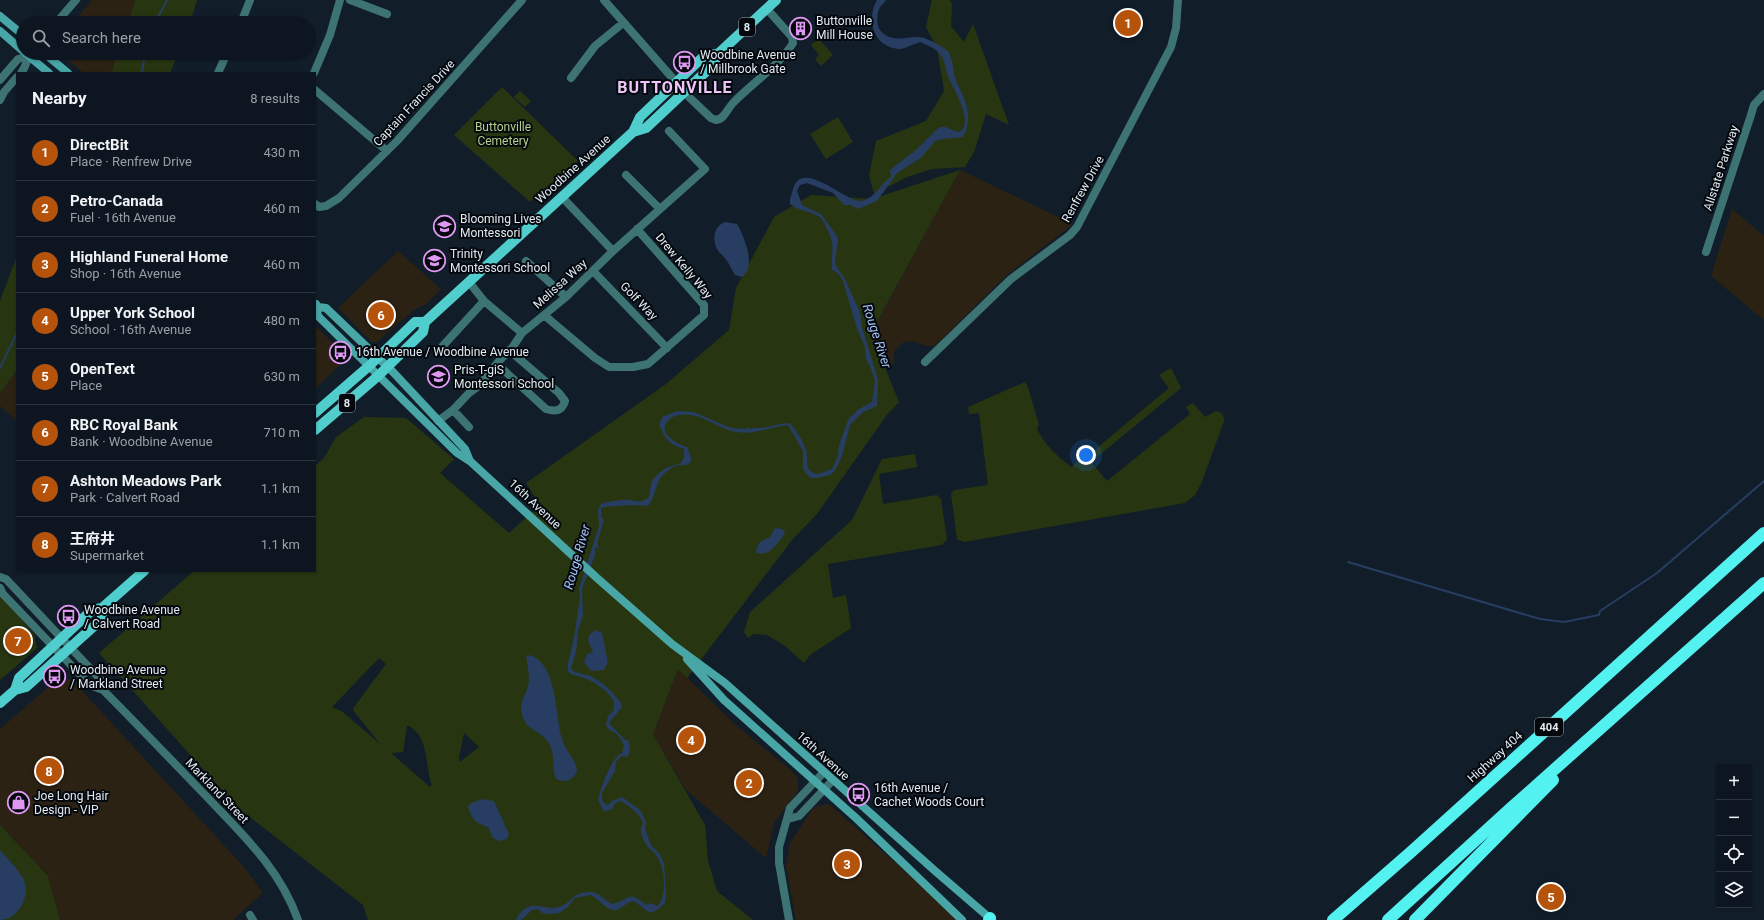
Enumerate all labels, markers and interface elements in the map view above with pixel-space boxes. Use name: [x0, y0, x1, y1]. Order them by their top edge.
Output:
pin: 1: [1115, 8, 1141, 38]
place label: Buttonville Mill House: [816, 14, 873, 42]
building icon: Buttonville Mill House: [788, 15, 814, 41]
search box: [16, 16, 316, 60]
road number: 8: [739, 18, 755, 36]
icon: search: [30, 27, 52, 49]
text: Search here: [62, 29, 141, 47]
place label: Woodbine Avenue / Millbrook Gate: [700, 48, 796, 76]
bus stop icon: Woodbine Avenue / Millbrook Gate: [672, 49, 698, 75]
street label: Captain Francis Drive: [370, 57, 458, 149]
district label: BUTTONVILLE: [617, 78, 733, 97]
text: Nearby: [32, 88, 87, 108]
text: 8 results: [250, 91, 300, 106]
park label: Buttonville Cemetery: [475, 120, 531, 148]
street label: Allstate Parkway: [1701, 123, 1741, 212]
street label: Woodbine Avenue: [533, 132, 613, 206]
text: DirectBit: [70, 136, 129, 154]
text: 1: [41, 145, 49, 160]
text: 430 m: [263, 145, 300, 160]
street label: Renfrew Drive: [1059, 153, 1107, 225]
text: Place · Renfrew Drive: [70, 154, 192, 169]
text: Petro-Canada: [70, 192, 163, 210]
text: 2: [41, 201, 49, 216]
text: 460 m: [263, 201, 300, 216]
text: Fuel · 16th Avenue: [70, 210, 176, 225]
place label: Blooming Lives Montessori: [460, 212, 542, 240]
school or university icon: Blooming Lives Montessori: [432, 213, 458, 239]
street label: Drew Kelly Way: [653, 230, 716, 302]
place label: Trinity Montessori School: [450, 247, 550, 275]
text: Highland Funeral Home: [70, 248, 228, 266]
school or university icon: Trinity Montessori School: [422, 248, 448, 274]
street label: Melissa Way: [530, 256, 590, 312]
text: 3: [41, 257, 49, 272]
text: 460 m: [263, 257, 300, 272]
text: Shop · 16th Avenue: [70, 266, 181, 281]
street label: Golf Way: [617, 279, 661, 323]
pin: 6: [368, 300, 394, 330]
water label: Rouge River: [860, 302, 895, 371]
text: Upper York School: [70, 304, 195, 322]
text: 4: [41, 313, 49, 328]
text: 480 m: [263, 313, 300, 328]
text: School · 16th Avenue: [70, 322, 191, 337]
bus stop icon: 16th Avenue / Woodbine Avenue: [328, 339, 354, 365]
place label: 16th Avenue / Woodbine Avenue: [356, 345, 529, 359]
text: OpenText: [70, 360, 135, 378]
place label: Pris-T-giS Montessori School: [454, 363, 554, 391]
school or university icon: Pris-T-giS Montessori School: [425, 364, 451, 390]
text: 5: [41, 369, 49, 384]
text: 630 m: [263, 369, 300, 384]
text: Place: [70, 378, 102, 393]
road number: 8: [339, 394, 355, 412]
text: RBC Royal Bank: [70, 416, 178, 434]
text: 6: [41, 425, 49, 440]
text: 710 m: [263, 425, 300, 440]
text: Bank · Woodbine Avenue: [70, 434, 213, 449]
your location: [1076, 445, 1096, 465]
text: Ashton Meadows Park: [70, 472, 221, 490]
street label: 16th Avenue: [506, 476, 564, 532]
text: 7: [41, 481, 49, 496]
text: 1.1 km: [261, 481, 300, 496]
text: Park · Calvert Road: [70, 490, 180, 505]
water label: Rouge River: [561, 522, 594, 591]
text: 王府井: [70, 530, 115, 548]
text: 8: [41, 537, 49, 552]
text: 1.1 km: [261, 537, 300, 552]
text: Supermarket: [70, 548, 144, 563]
place label: Woodbine Avenue / Calvert Road: [84, 603, 180, 631]
bus stop icon: Woodbine Avenue / Calvert Road: [56, 604, 82, 630]
pin: 7: [5, 626, 31, 656]
place label: Woodbine Avenue / Markland Street: [70, 663, 166, 691]
bus stop icon: Woodbine Avenue / Markland Street: [41, 664, 67, 690]
road number: 404: [1535, 718, 1563, 736]
pin: 4: [678, 725, 704, 755]
street label: Highway 404: [1465, 728, 1526, 785]
street label: 16th Avenue: [794, 729, 852, 783]
pin: 8: [36, 756, 62, 786]
street label: Markland Street: [183, 756, 251, 826]
map controls: [1716, 764, 1752, 908]
button: +: [1716, 764, 1752, 800]
pin: 2: [736, 768, 762, 798]
place label: 16th Avenue / Cachet Woods Court: [874, 781, 984, 809]
bus stop icon: 16th Avenue / Cachet Woods Court: [845, 782, 871, 808]
place label: Joe Long Hair Design - VIP: [34, 789, 109, 817]
shop icon: Joe Long Hair Design - VIP: [6, 790, 32, 816]
button: −: [1716, 800, 1752, 836]
button: locate: [1716, 836, 1752, 872]
pin: 3: [834, 849, 860, 879]
button: layers: [1716, 872, 1752, 908]
pin: 5: [1538, 882, 1564, 912]

